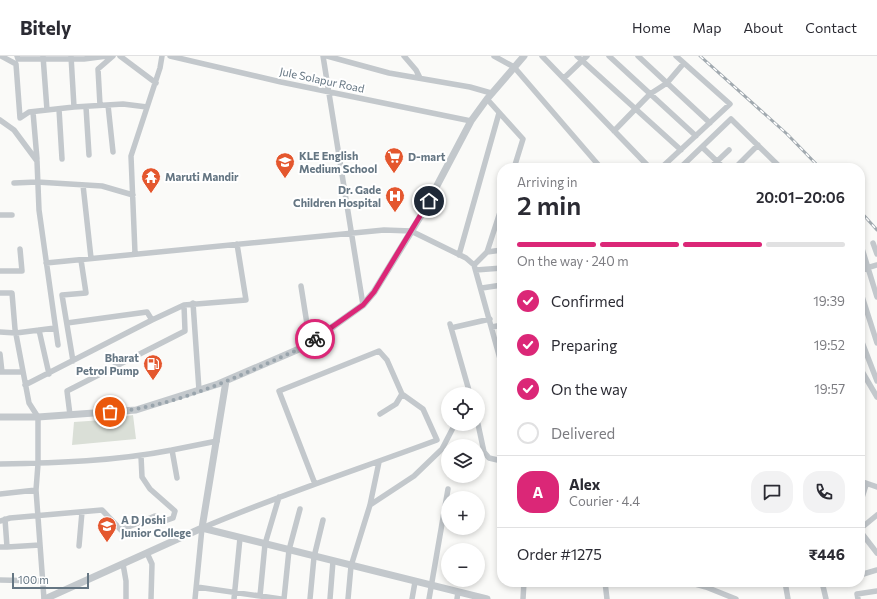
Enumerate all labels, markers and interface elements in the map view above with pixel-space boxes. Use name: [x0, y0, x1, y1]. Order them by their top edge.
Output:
text: Bitely: [20, 16, 71, 39]
text: Home: [632, 19, 671, 36]
text: Map: [693, 19, 721, 36]
text: About: [743, 19, 783, 36]
text: Contact: [805, 19, 857, 36]
street label: Jule Solapur Road: [278, 64, 366, 96]
supermarket icon: D-mart: [383, 146, 405, 174]
place label: KLE English Medium School: [299, 149, 377, 175]
place label: D-mart: [408, 150, 446, 163]
school or university icon: KLE English Medium School: [274, 151, 296, 179]
temple icon: Maruti Mandir: [140, 166, 162, 194]
place label: Maruti Mandir: [165, 170, 239, 183]
text: Arriving in: [517, 174, 577, 190]
place label: Dr. Gade Children Hospital: [293, 183, 381, 209]
pin: [412, 184, 446, 218]
hospital icon: Dr. Gade Children Hospital: [384, 185, 406, 213]
text: 20:01–20:06: [756, 188, 845, 206]
text: 2 min: [517, 189, 581, 220]
icon: home: [418, 190, 440, 212]
text: On the way · 240 m: [517, 253, 629, 269]
icon: check: [517, 290, 539, 312]
text: Confirmed: [551, 292, 624, 310]
text: 19:39: [813, 293, 845, 309]
courier: [295, 319, 335, 359]
icon: bike: [304, 328, 326, 350]
icon: check: [517, 334, 539, 356]
text: Preparing: [551, 336, 617, 354]
text: 19:52: [814, 337, 845, 353]
place label: Bharat Petrol Pump: [76, 351, 139, 377]
fuel station icon: Bharat Petrol Pump: [142, 353, 164, 381]
icon: check: [517, 378, 539, 400]
text: On the way: [551, 380, 628, 398]
text: 19:57: [814, 381, 845, 397]
map controls: [441, 387, 485, 587]
button: locate: [441, 387, 485, 431]
pin: [93, 395, 127, 429]
icon: bag: [99, 401, 121, 423]
text: Delivered: [551, 424, 615, 442]
button: layers: [441, 439, 485, 483]
button: chat: [751, 471, 793, 513]
button: phone: [803, 471, 845, 513]
text: Alex: [569, 475, 600, 493]
text: A: [533, 483, 543, 501]
button: +: [441, 491, 485, 535]
text: Courier · 4.4: [569, 493, 640, 509]
place label: A D Joshi Junior College: [121, 513, 191, 540]
school or university icon: A D Joshi Junior College: [96, 515, 118, 543]
button: −: [441, 543, 485, 587]
text: Order #1275: [517, 545, 602, 563]
text: ₹446: [809, 545, 845, 563]
scale bar: [12, 571, 89, 590]
text: 100 m: [18, 573, 49, 586]

